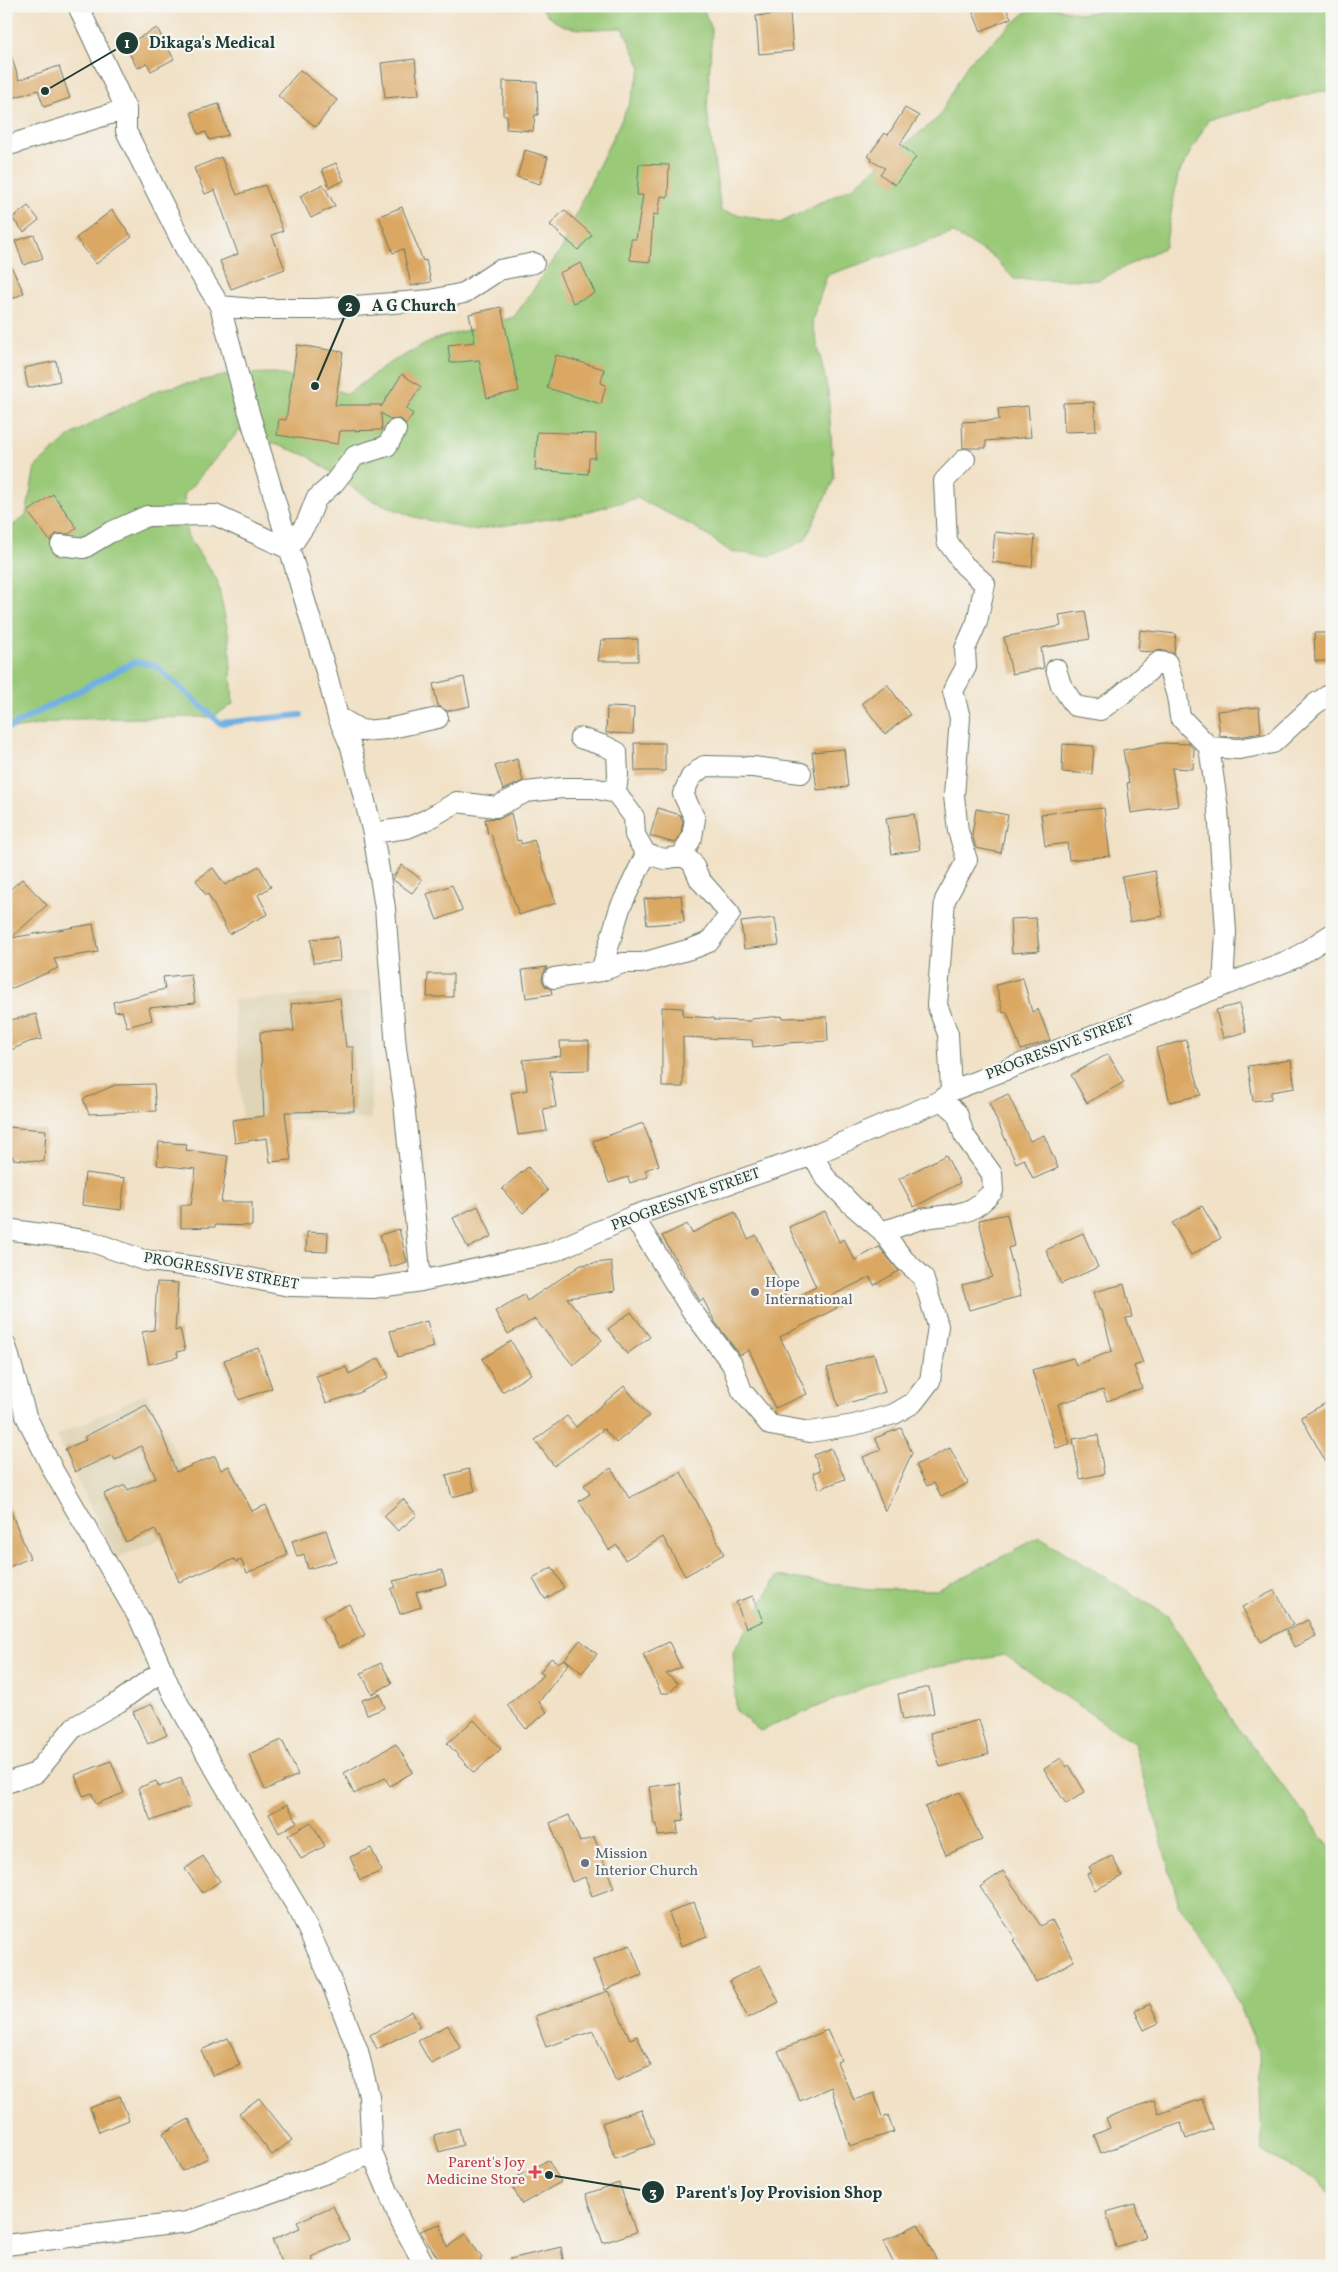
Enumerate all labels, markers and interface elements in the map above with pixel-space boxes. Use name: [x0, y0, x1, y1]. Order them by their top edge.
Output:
callout: Dikaga's Medical: [114, 27, 285, 58]
text: Dikaga's Medical: [149, 33, 276, 55]
text: 1: [124, 34, 130, 55]
callout: A G Church: [336, 290, 466, 321]
text: A G Church: [372, 296, 456, 318]
text: 2: [345, 297, 353, 318]
street label: PROGRESSIVE STREET: [983, 1010, 1137, 1086]
street label: PROGRESSIVE STREET: [609, 1163, 764, 1237]
street label: PROGRESSIVE STREET: [142, 1248, 300, 1296]
place label: Hope International: [765, 1273, 853, 1311]
marker: Hope International: [749, 1286, 761, 1298]
place label: Mission Interior Church: [595, 1844, 698, 1882]
marker: Mission Interior Church: [579, 1857, 591, 1869]
place label: Parent's Joy Medicine Store: [426, 2153, 525, 2191]
marker: Parent's Joy Medicine Store: [529, 2166, 541, 2178]
callout: Parent's Joy Provision Shop: [640, 2177, 892, 2208]
text: 3: [649, 2183, 657, 2204]
text: Parent's Joy Provision Shop: [676, 2183, 882, 2205]

